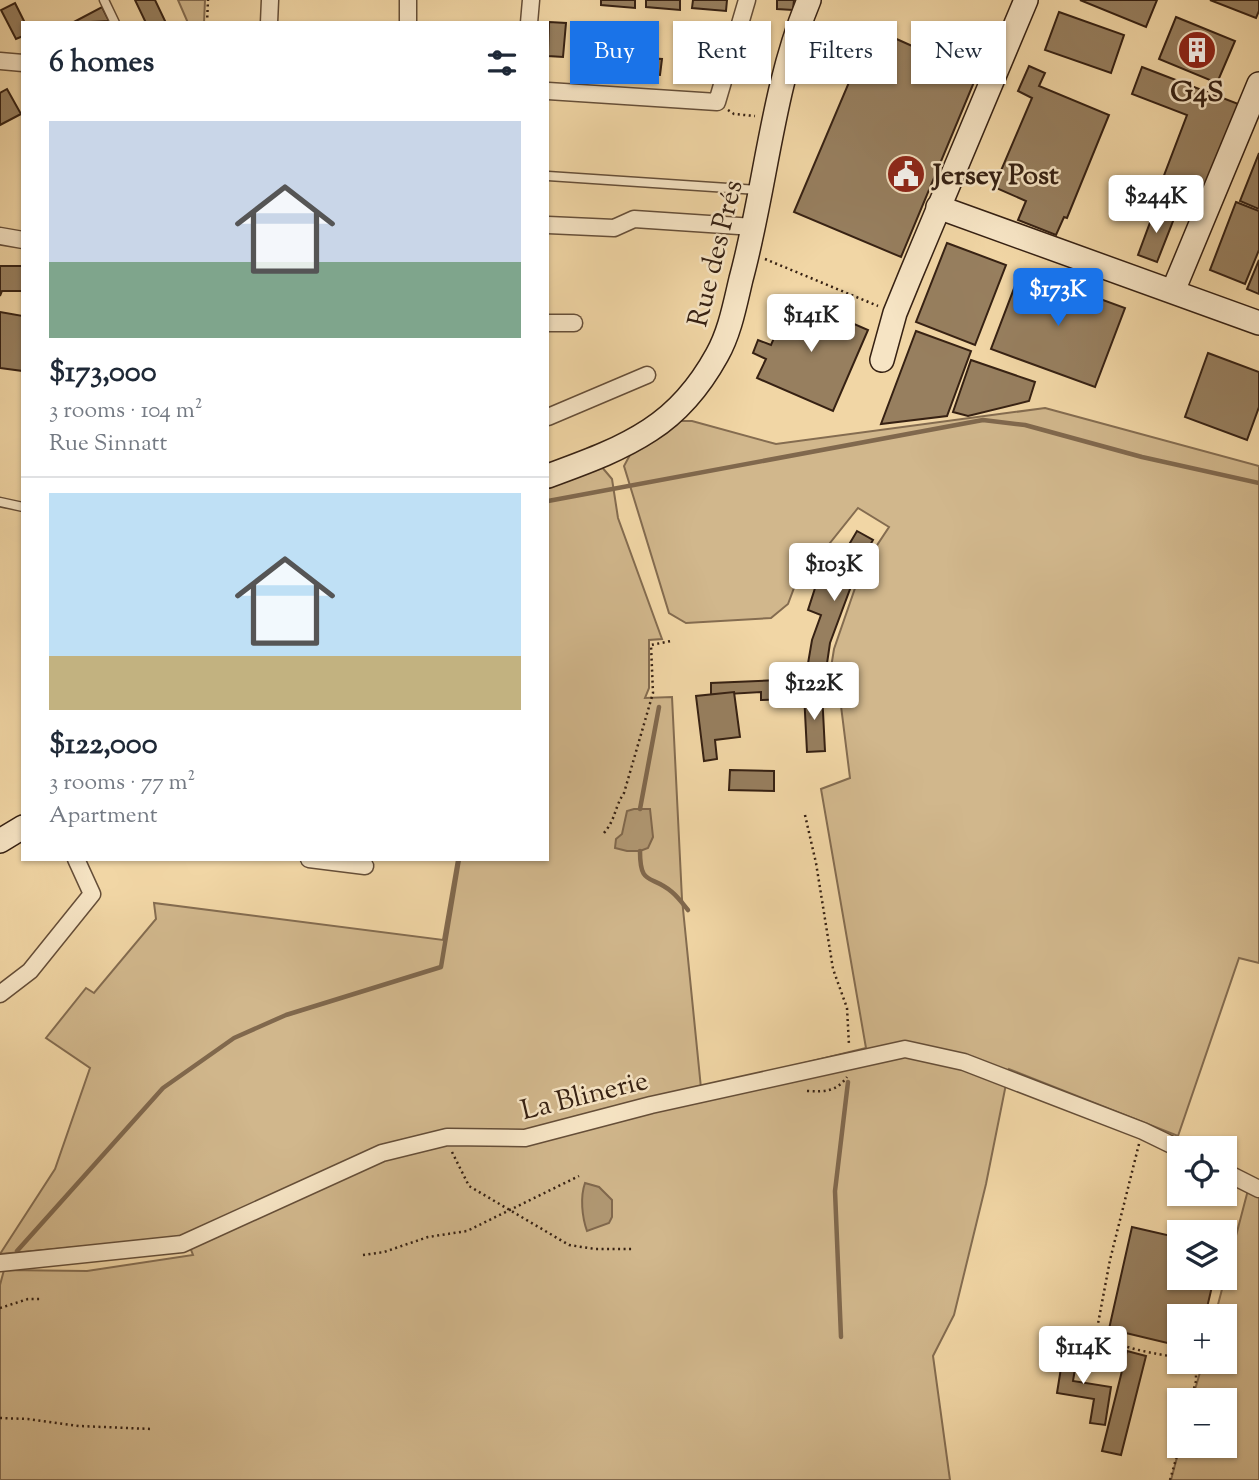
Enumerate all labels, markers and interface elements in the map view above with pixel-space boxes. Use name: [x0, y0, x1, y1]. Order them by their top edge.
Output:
chip: Buy: [570, 21, 659, 84]
chip: Rent: [673, 21, 771, 84]
chip: Filters: [785, 21, 897, 84]
chip: New: [911, 21, 1006, 84]
building icon: G4S: [1176, 29, 1218, 71]
text: 6 homes: [49, 42, 154, 85]
icon: filters: [483, 44, 521, 82]
place label: G4S: [1170, 74, 1224, 114]
public building icon: Jersey Post: [885, 153, 927, 195]
place label: Jersey Post: [931, 157, 1059, 197]
icon: home: [222, 166, 348, 292]
street label: Rue des Prés: [679, 176, 754, 331]
pin: $244K: [1107, 176, 1205, 235]
text: $244K: [1125, 181, 1187, 214]
pin: $173K: [1009, 268, 1107, 328]
text: $173K: [1029, 274, 1087, 307]
pin: $141K: [762, 294, 860, 354]
text: $141K: [783, 300, 839, 333]
text: $173,000: [49, 352, 157, 395]
text: 3 rooms · 104 m²: [49, 395, 203, 428]
text: Rue Sinnatt: [49, 428, 167, 461]
icon: home: [222, 538, 348, 664]
pin: $103K: [785, 544, 883, 603]
text: $103K: [805, 549, 863, 582]
pin: $122K: [765, 662, 863, 722]
text: $122K: [785, 668, 843, 701]
text: $122,000: [49, 724, 158, 767]
text: 3 rooms · 77 m²: [49, 767, 195, 800]
text: Apartment: [49, 800, 158, 833]
street label: La Blinerie: [517, 1062, 652, 1132]
map controls: [1167, 1136, 1237, 1458]
button: locate: [1167, 1136, 1237, 1206]
button: layers: [1167, 1220, 1237, 1290]
button: +: [1167, 1304, 1237, 1374]
pin: $114K: [1034, 1326, 1132, 1386]
text: $114K: [1055, 1332, 1111, 1365]
button: −: [1167, 1388, 1237, 1458]

